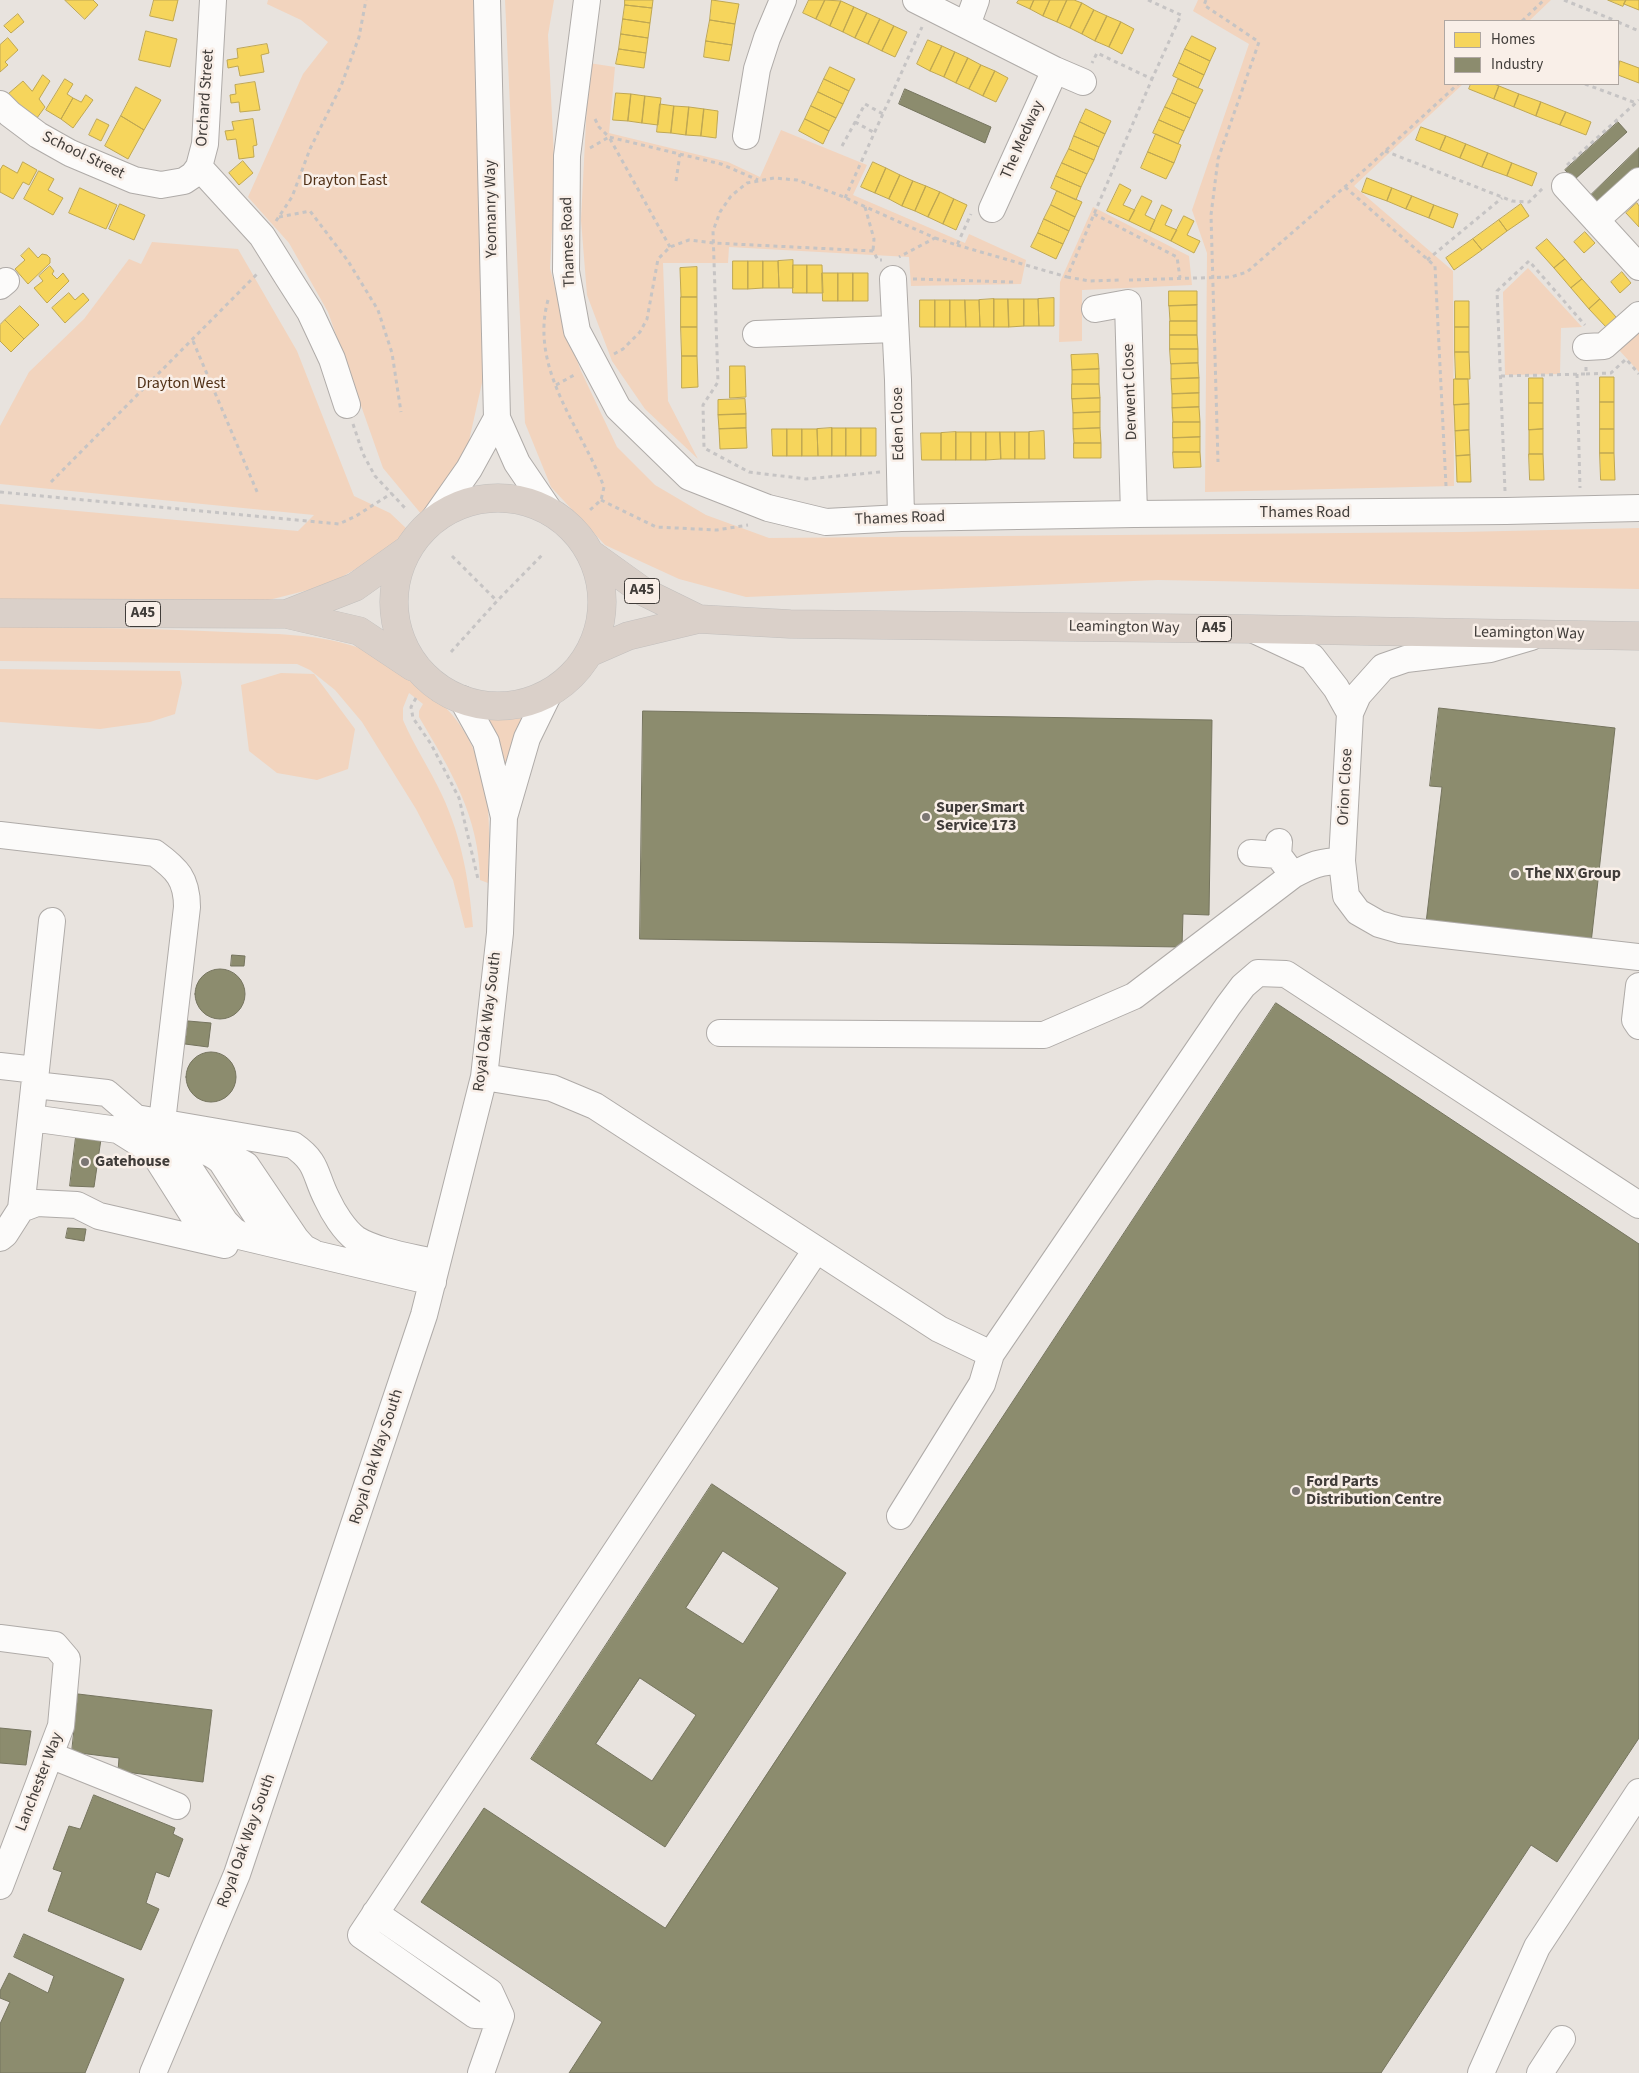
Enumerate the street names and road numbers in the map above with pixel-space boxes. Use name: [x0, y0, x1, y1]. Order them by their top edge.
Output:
street label: Orchard Street: [193, 49, 219, 147]
street label: The Medway: [997, 98, 1049, 182]
street label: School Street: [39, 128, 127, 184]
street label: Yeomanry Way: [482, 160, 502, 258]
street label: Thames Road: [558, 196, 580, 288]
street label: Derwent Close: [1120, 343, 1142, 441]
street label: Eden Close: [889, 387, 909, 461]
street label: Thames Road: [1260, 503, 1350, 523]
street label: Thames Road: [854, 508, 946, 530]
road number: A45: [624, 578, 660, 604]
road number: A45: [126, 602, 160, 626]
road number: A45: [1196, 616, 1232, 642]
street label: Leamington Way: [1068, 617, 1180, 639]
street label: Leamington Way: [1473, 623, 1585, 645]
street label: Orion Close: [1334, 748, 1358, 826]
street label: Royal Oak Way South: [470, 951, 506, 1093]
street label: Royal Oak Way South: [346, 1387, 408, 1527]
street label: Lanchester Way: [12, 1730, 68, 1834]
street label: Royal Oak Way South: [214, 1771, 280, 1911]

